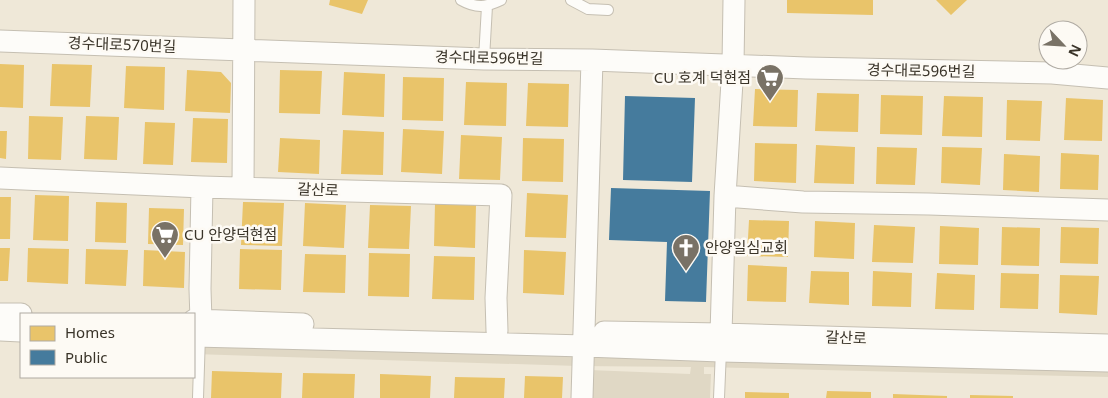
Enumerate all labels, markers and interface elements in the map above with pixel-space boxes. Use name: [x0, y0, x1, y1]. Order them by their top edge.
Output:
north arrow: [1038, 20, 1088, 70]
street label: 경수대로570번길: [67, 32, 177, 56]
text: N: [1064, 42, 1086, 60]
street label: 경수대로596번길: [435, 46, 543, 68]
street label: 경수대로596번길: [867, 59, 975, 81]
supermarket icon: CU 호계 덕현점: [755, 63, 785, 102]
place label: CU 호계 덕현점: [654, 67, 751, 87]
street label: 갈산로: [297, 178, 339, 200]
supermarket icon: CU 안양덕현점: [150, 220, 180, 259]
place label: CU 안양덕현점: [184, 224, 277, 244]
church icon: 안양일심교회: [671, 233, 701, 272]
place label: 안양일심교회: [705, 237, 788, 257]
legend: [20, 313, 195, 378]
text: Homes: [65, 322, 115, 342]
street label: 갈산로: [825, 326, 867, 348]
text: Public: [65, 347, 108, 367]

